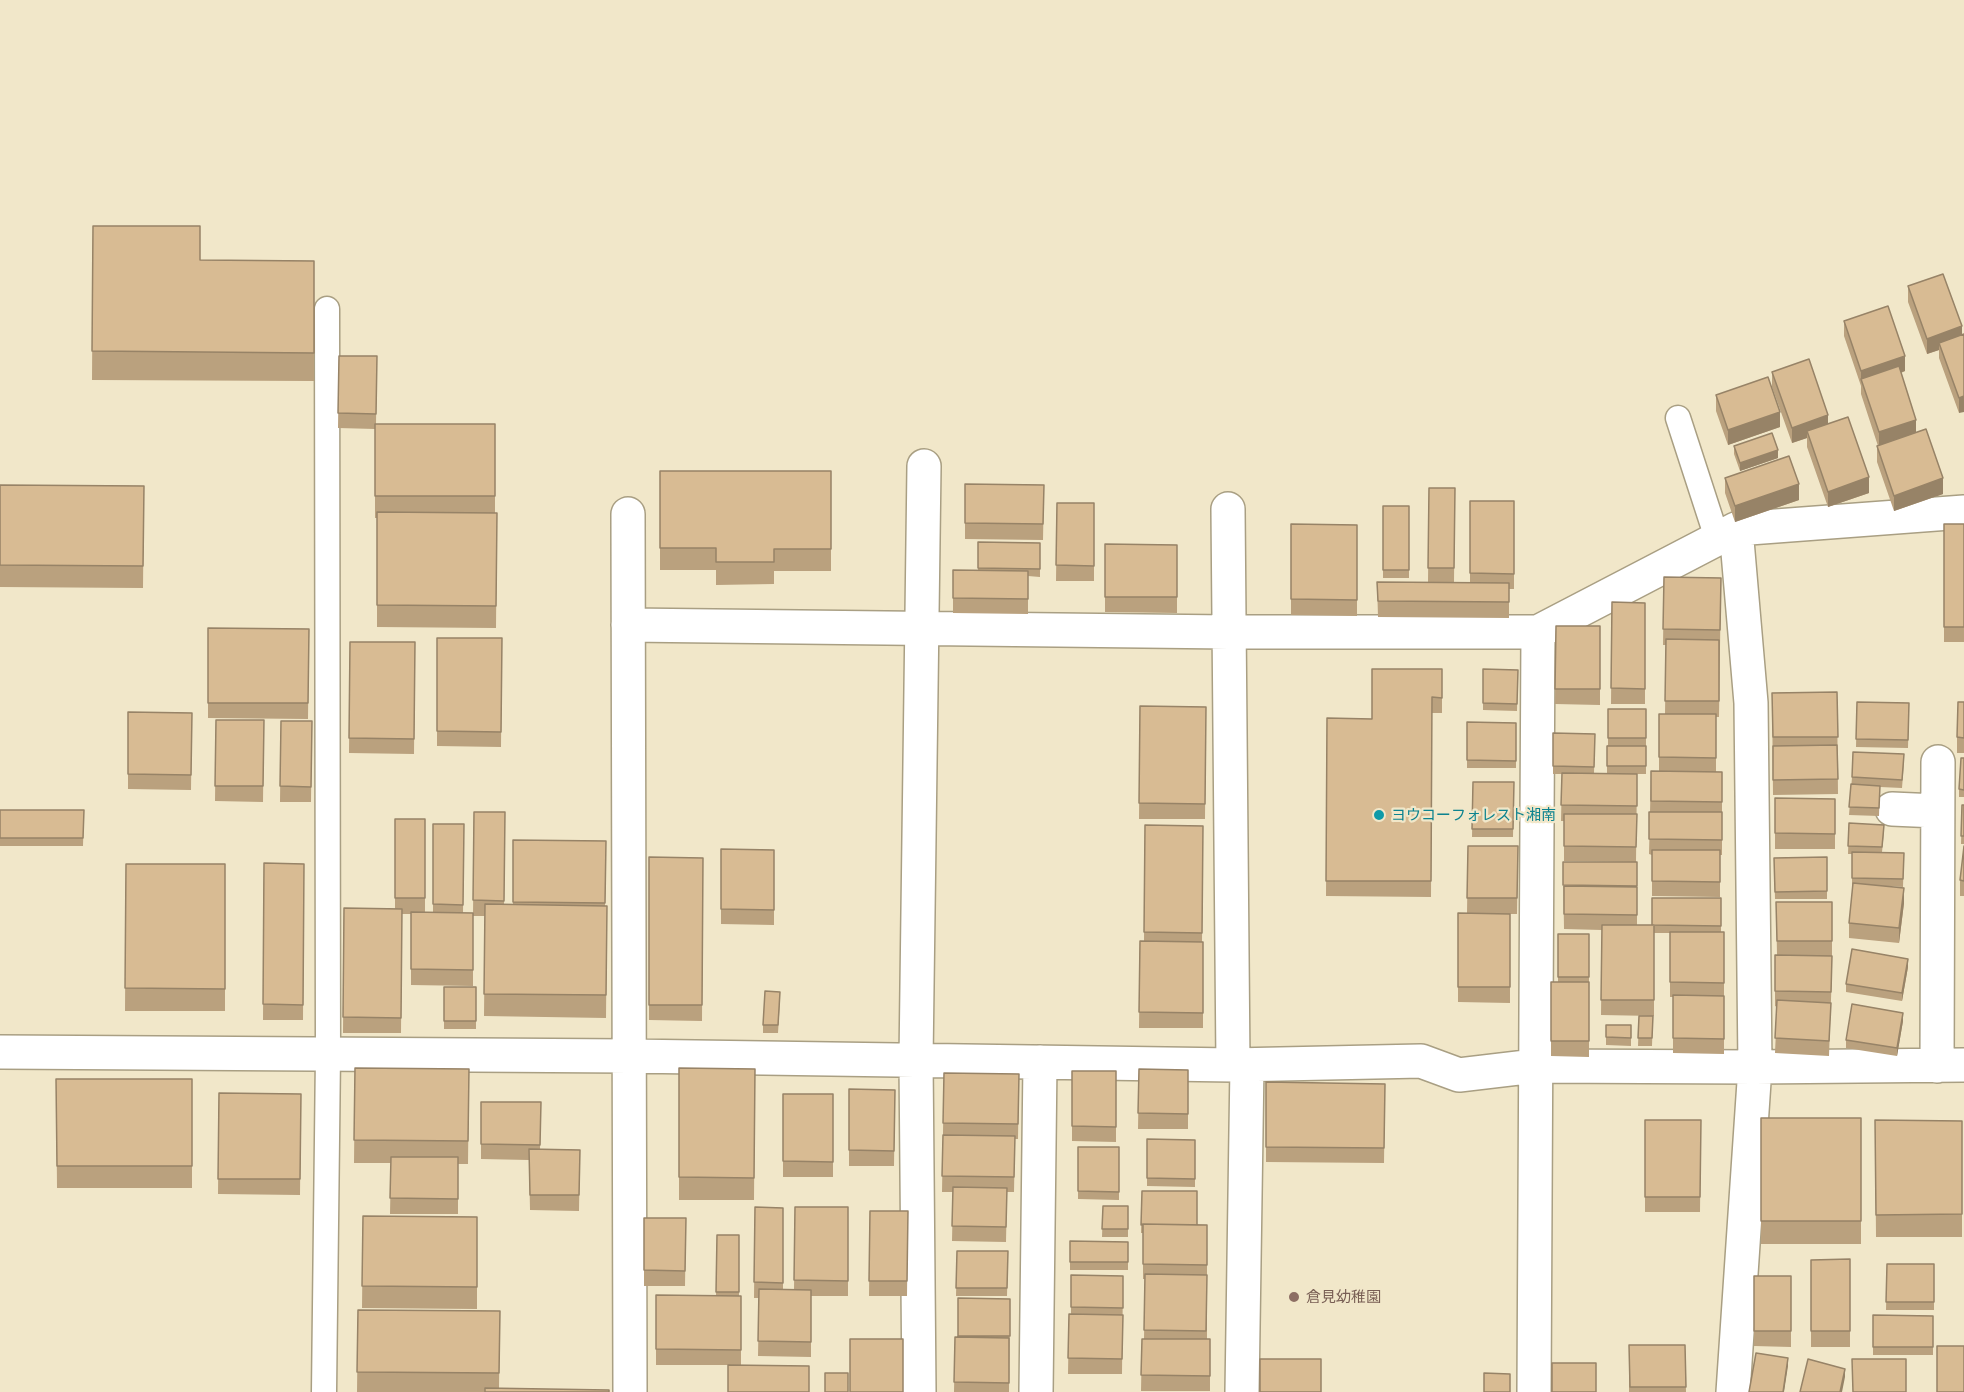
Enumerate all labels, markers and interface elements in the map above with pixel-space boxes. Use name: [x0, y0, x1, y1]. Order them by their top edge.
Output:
place label: ヨウコーフォレスト湘南: [1391, 806, 1556, 824]
marker: ヨウコーフォレスト湘南: [1372, 808, 1386, 822]
place label: 倉見幼稚園: [1306, 1288, 1381, 1306]
marker: 倉見幼稚園: [1287, 1290, 1301, 1304]

